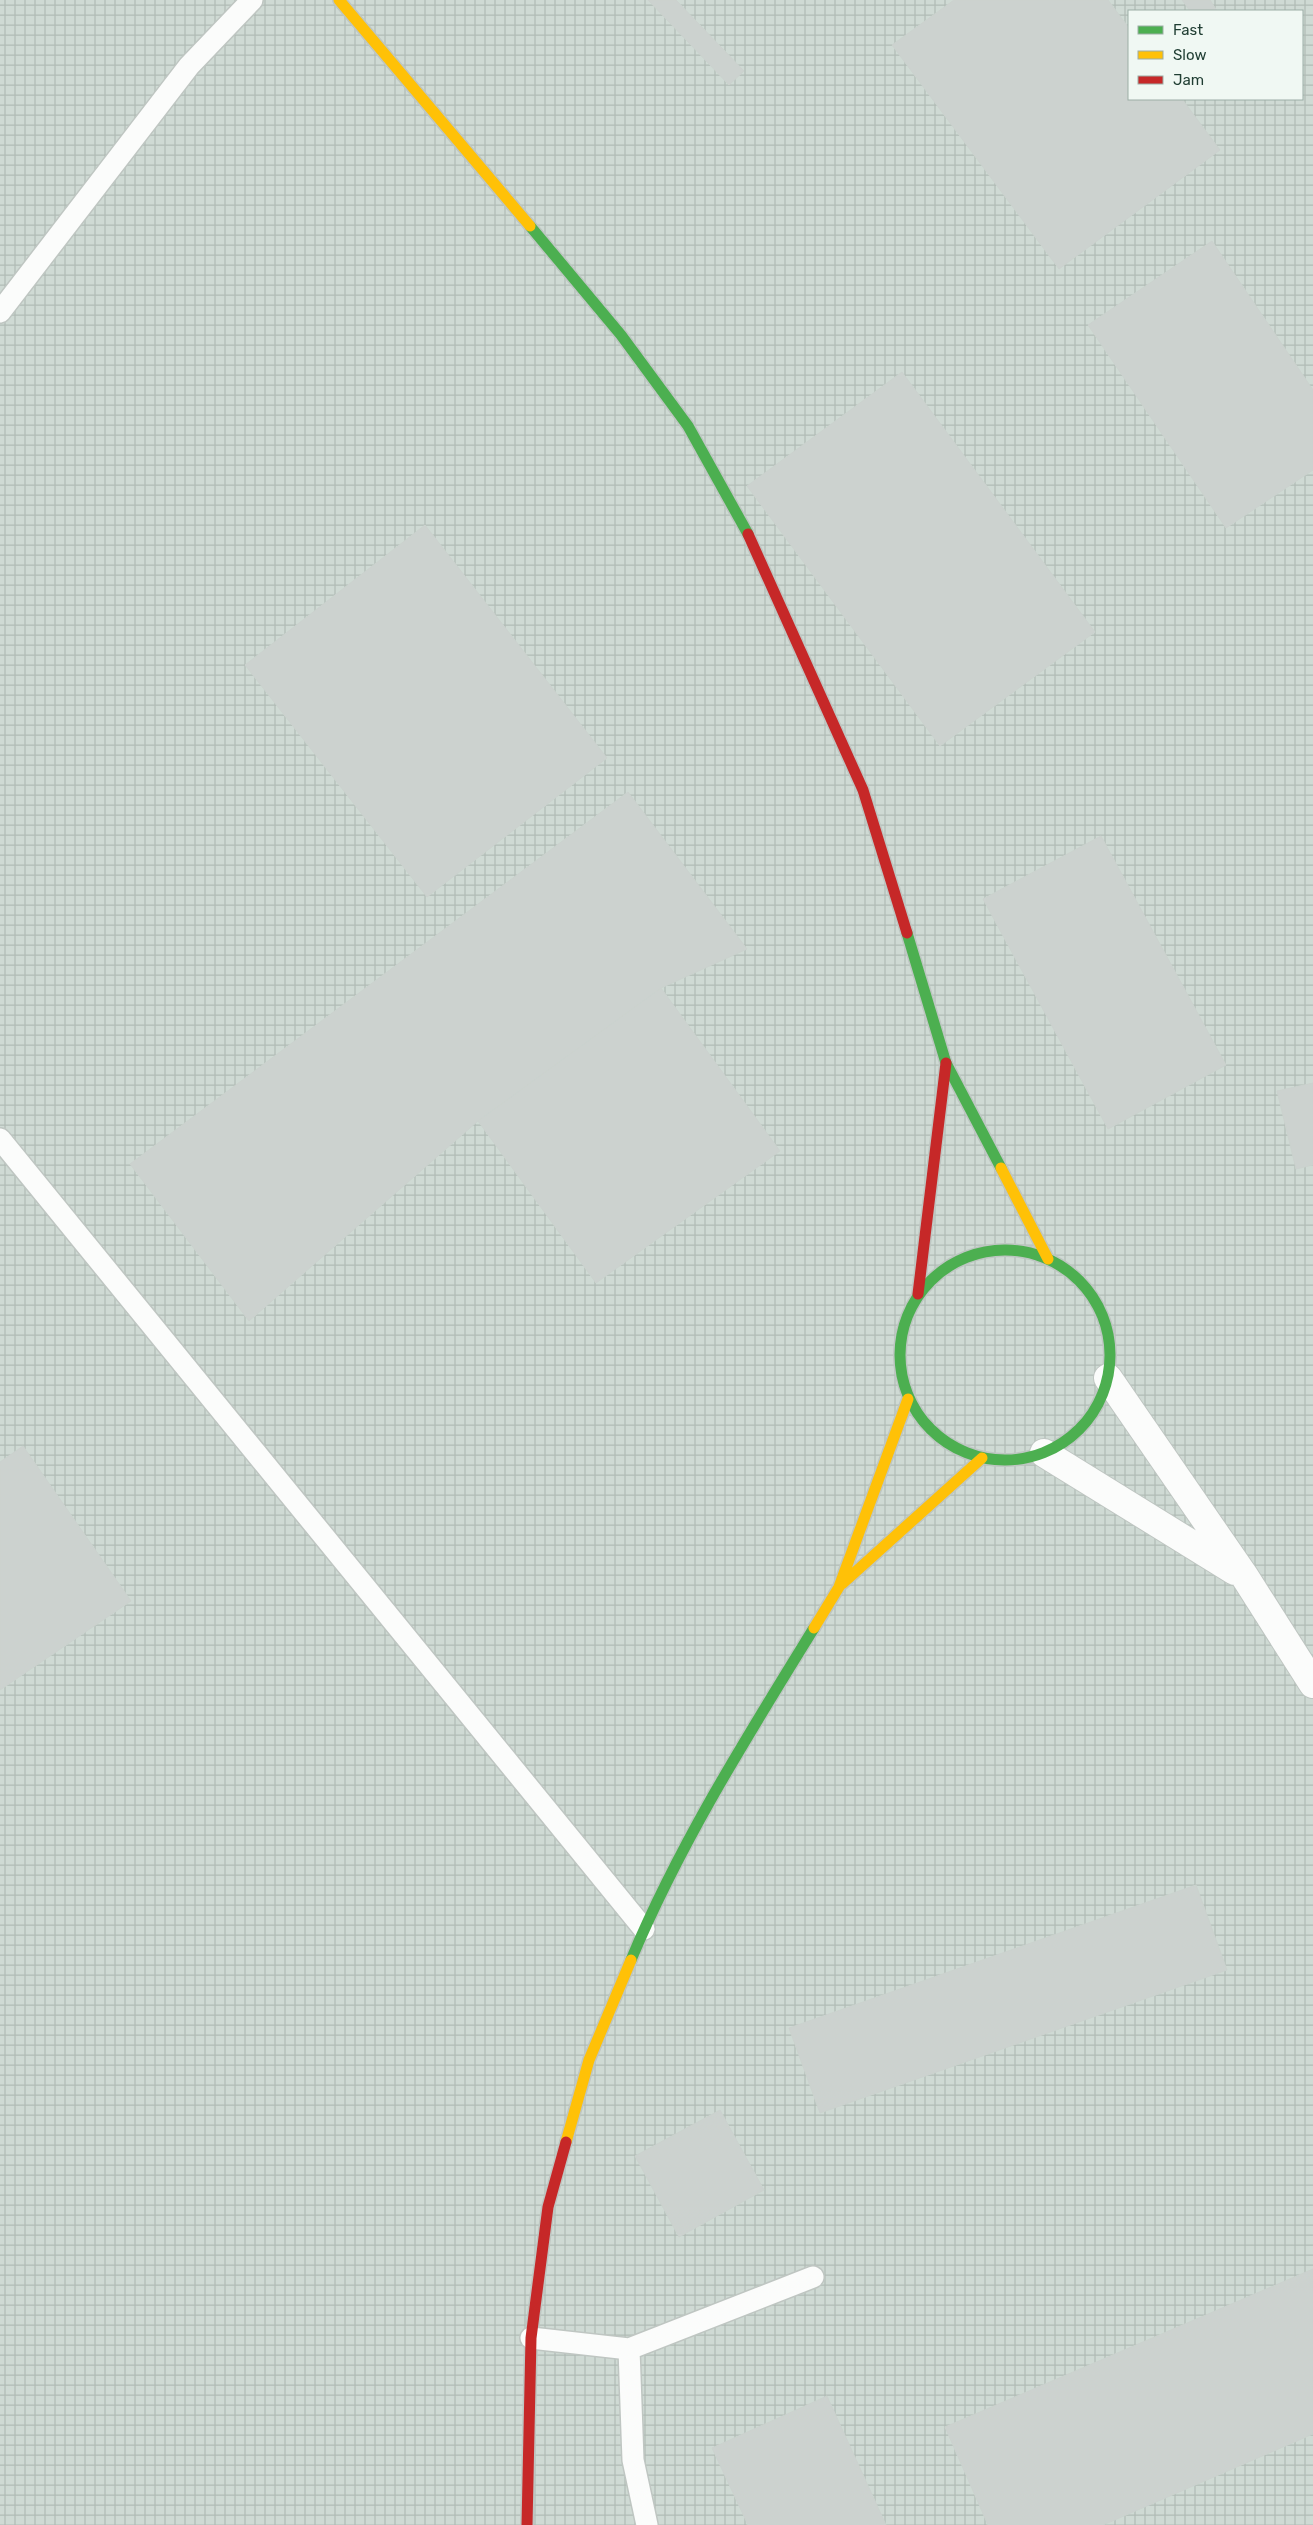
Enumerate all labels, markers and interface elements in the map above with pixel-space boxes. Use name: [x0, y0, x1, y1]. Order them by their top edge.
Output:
legend: [1128, 10, 1303, 100]
text: Fast: [1173, 21, 1203, 39]
text: Slow: [1173, 46, 1206, 64]
text: Jam: [1173, 71, 1204, 89]

